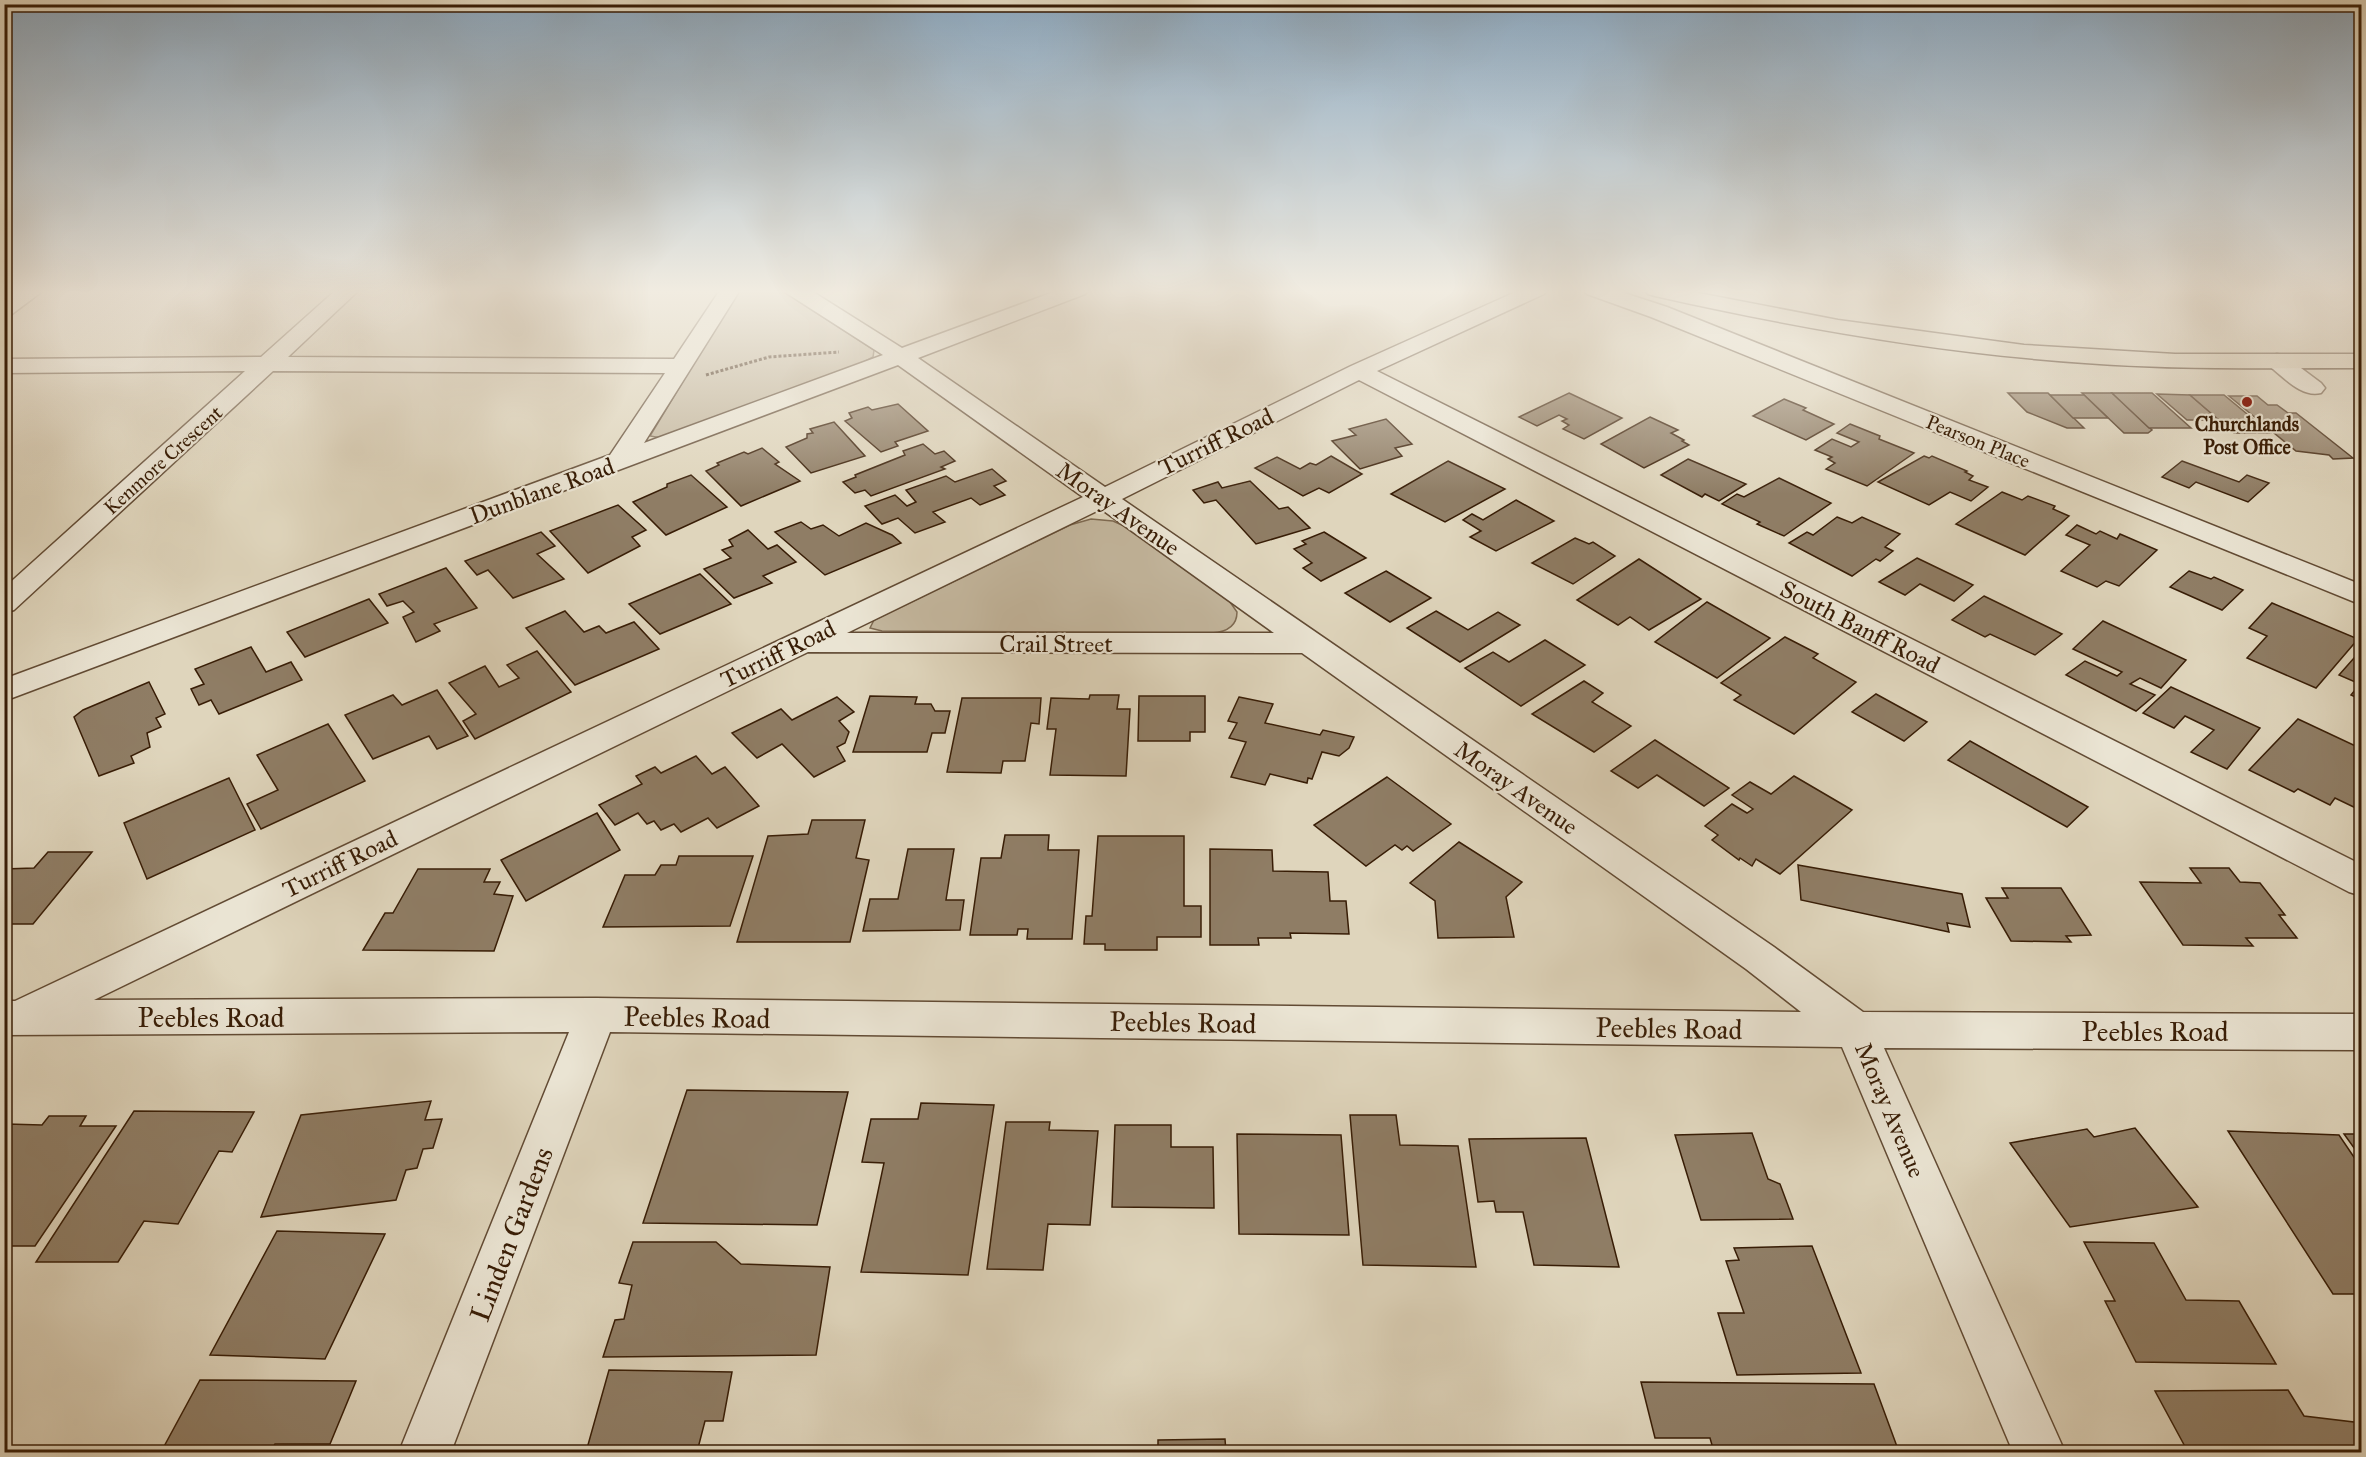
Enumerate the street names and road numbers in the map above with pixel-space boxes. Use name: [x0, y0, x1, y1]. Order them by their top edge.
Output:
street label: Kenmore Crescent: [99, 400, 227, 520]
street label: Turriff Road: [1154, 401, 1278, 483]
street label: Pearson Place: [1923, 409, 2033, 473]
street label: Dunblane Road: [465, 451, 619, 531]
street label: Moray Avenue: [1050, 455, 1186, 563]
street label: South Banff Road: [1775, 574, 1945, 680]
street label: Turriff Road: [716, 613, 840, 695]
street label: Crail Street: [999, 629, 1113, 659]
street label: Moray Avenue: [1448, 734, 1584, 842]
street label: Turriff Road: [278, 823, 402, 905]
street label: Peebles Road: [623, 999, 771, 1036]
street label: Peebles Road: [137, 1000, 285, 1035]
street label: Peebles Road: [1109, 1004, 1257, 1041]
street label: Peebles Road: [1595, 1010, 1743, 1047]
street label: Peebles Road: [2081, 1014, 2229, 1049]
street label: Moray Avenue: [1848, 1038, 1932, 1182]
street label: Linden Gardens: [462, 1142, 561, 1326]

